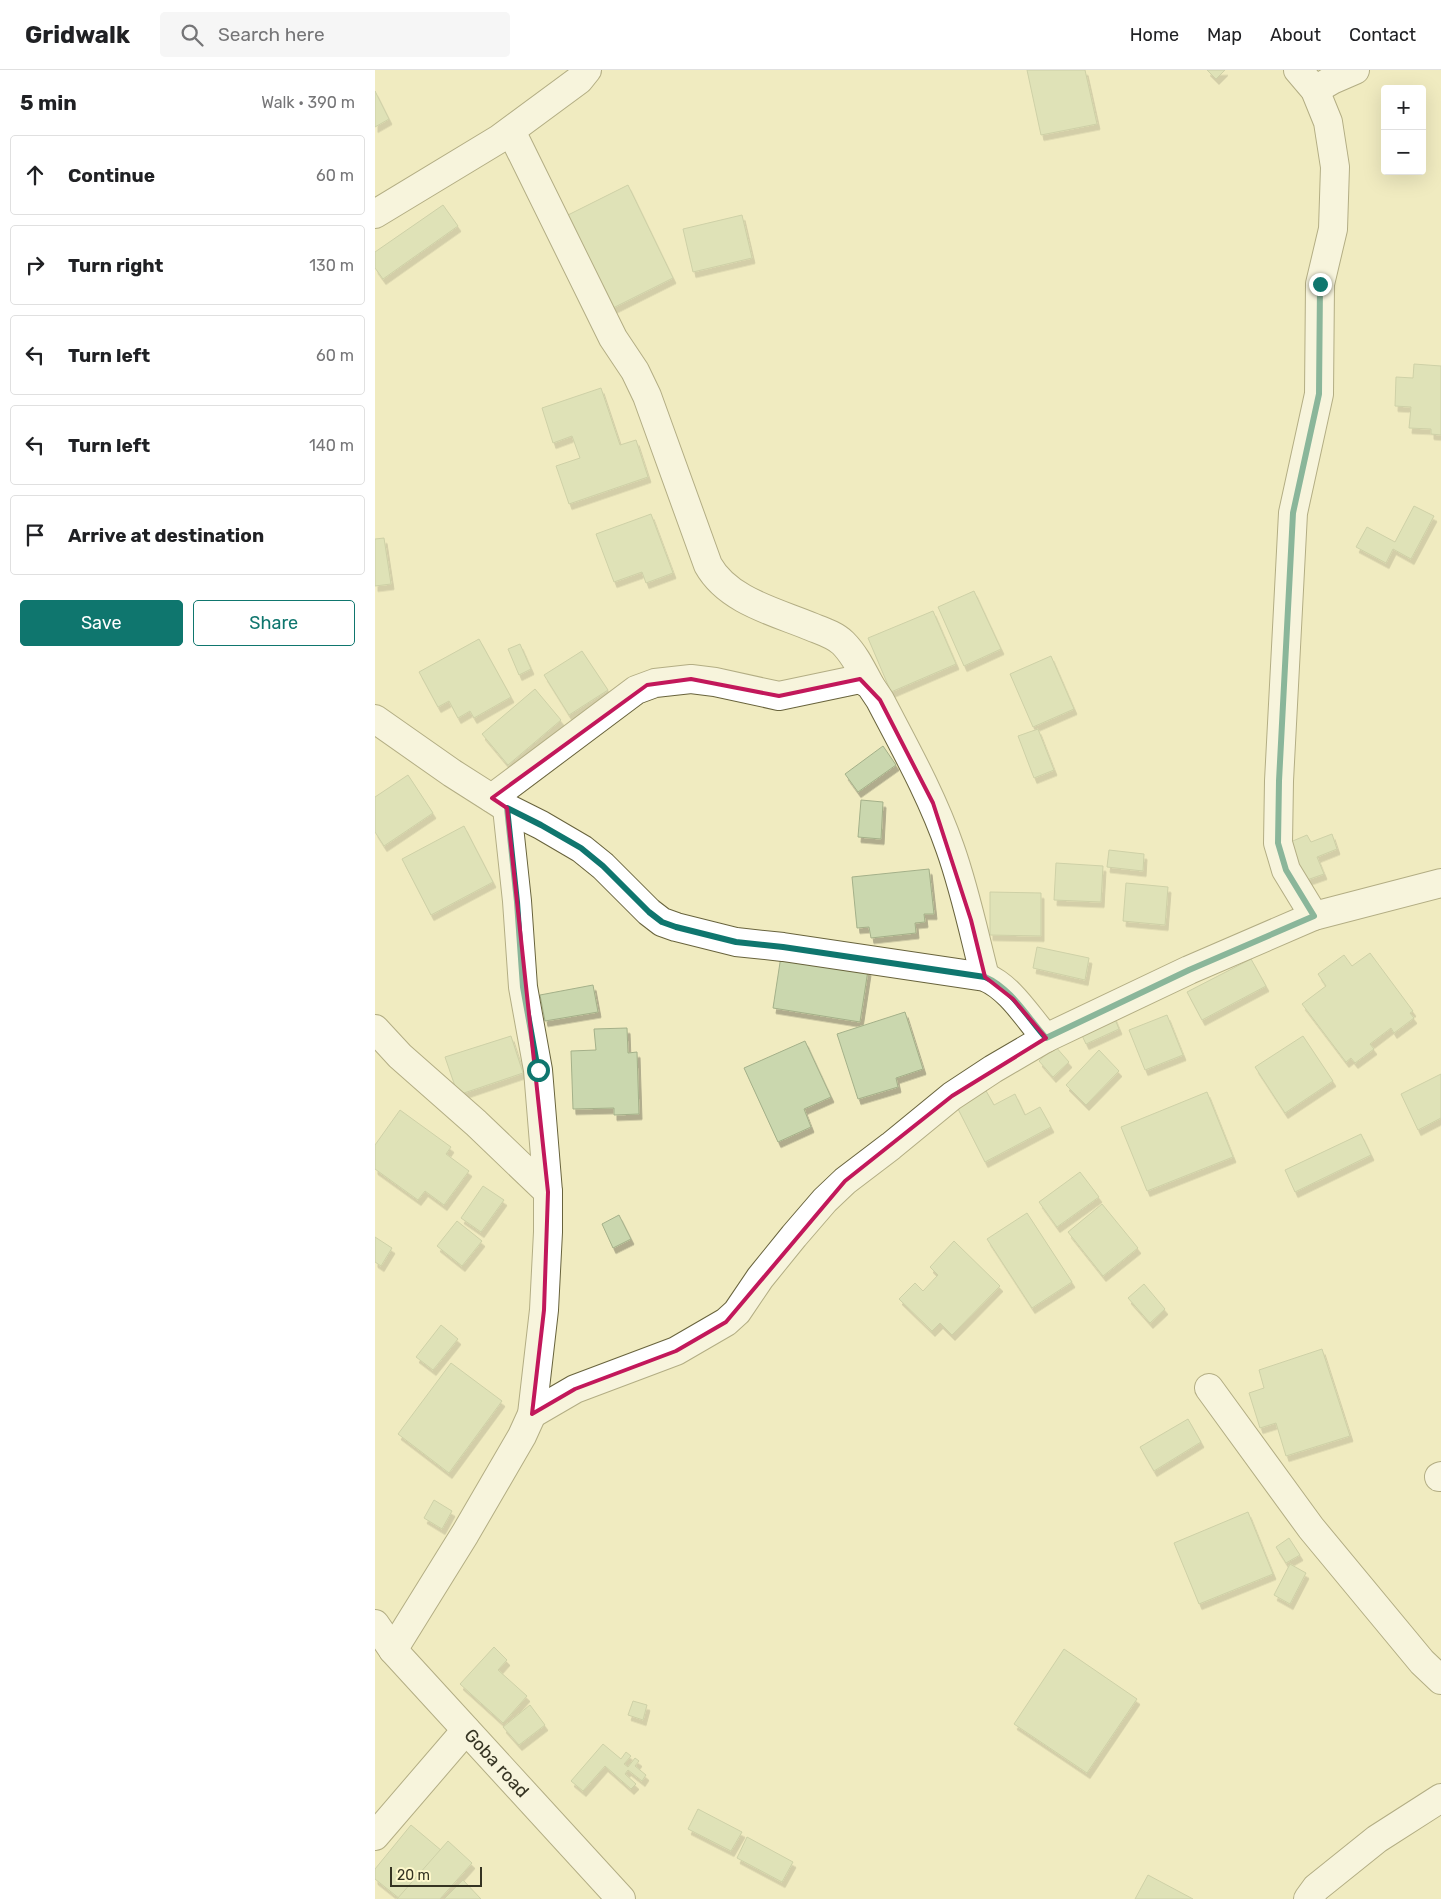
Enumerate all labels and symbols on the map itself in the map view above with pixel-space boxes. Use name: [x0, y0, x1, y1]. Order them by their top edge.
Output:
route end: [1309, 273, 1332, 296]
route start: [527, 1059, 550, 1082]
street label: Goba road: [460, 1724, 534, 1802]
scale bar: [390, 1864, 483, 1887]

